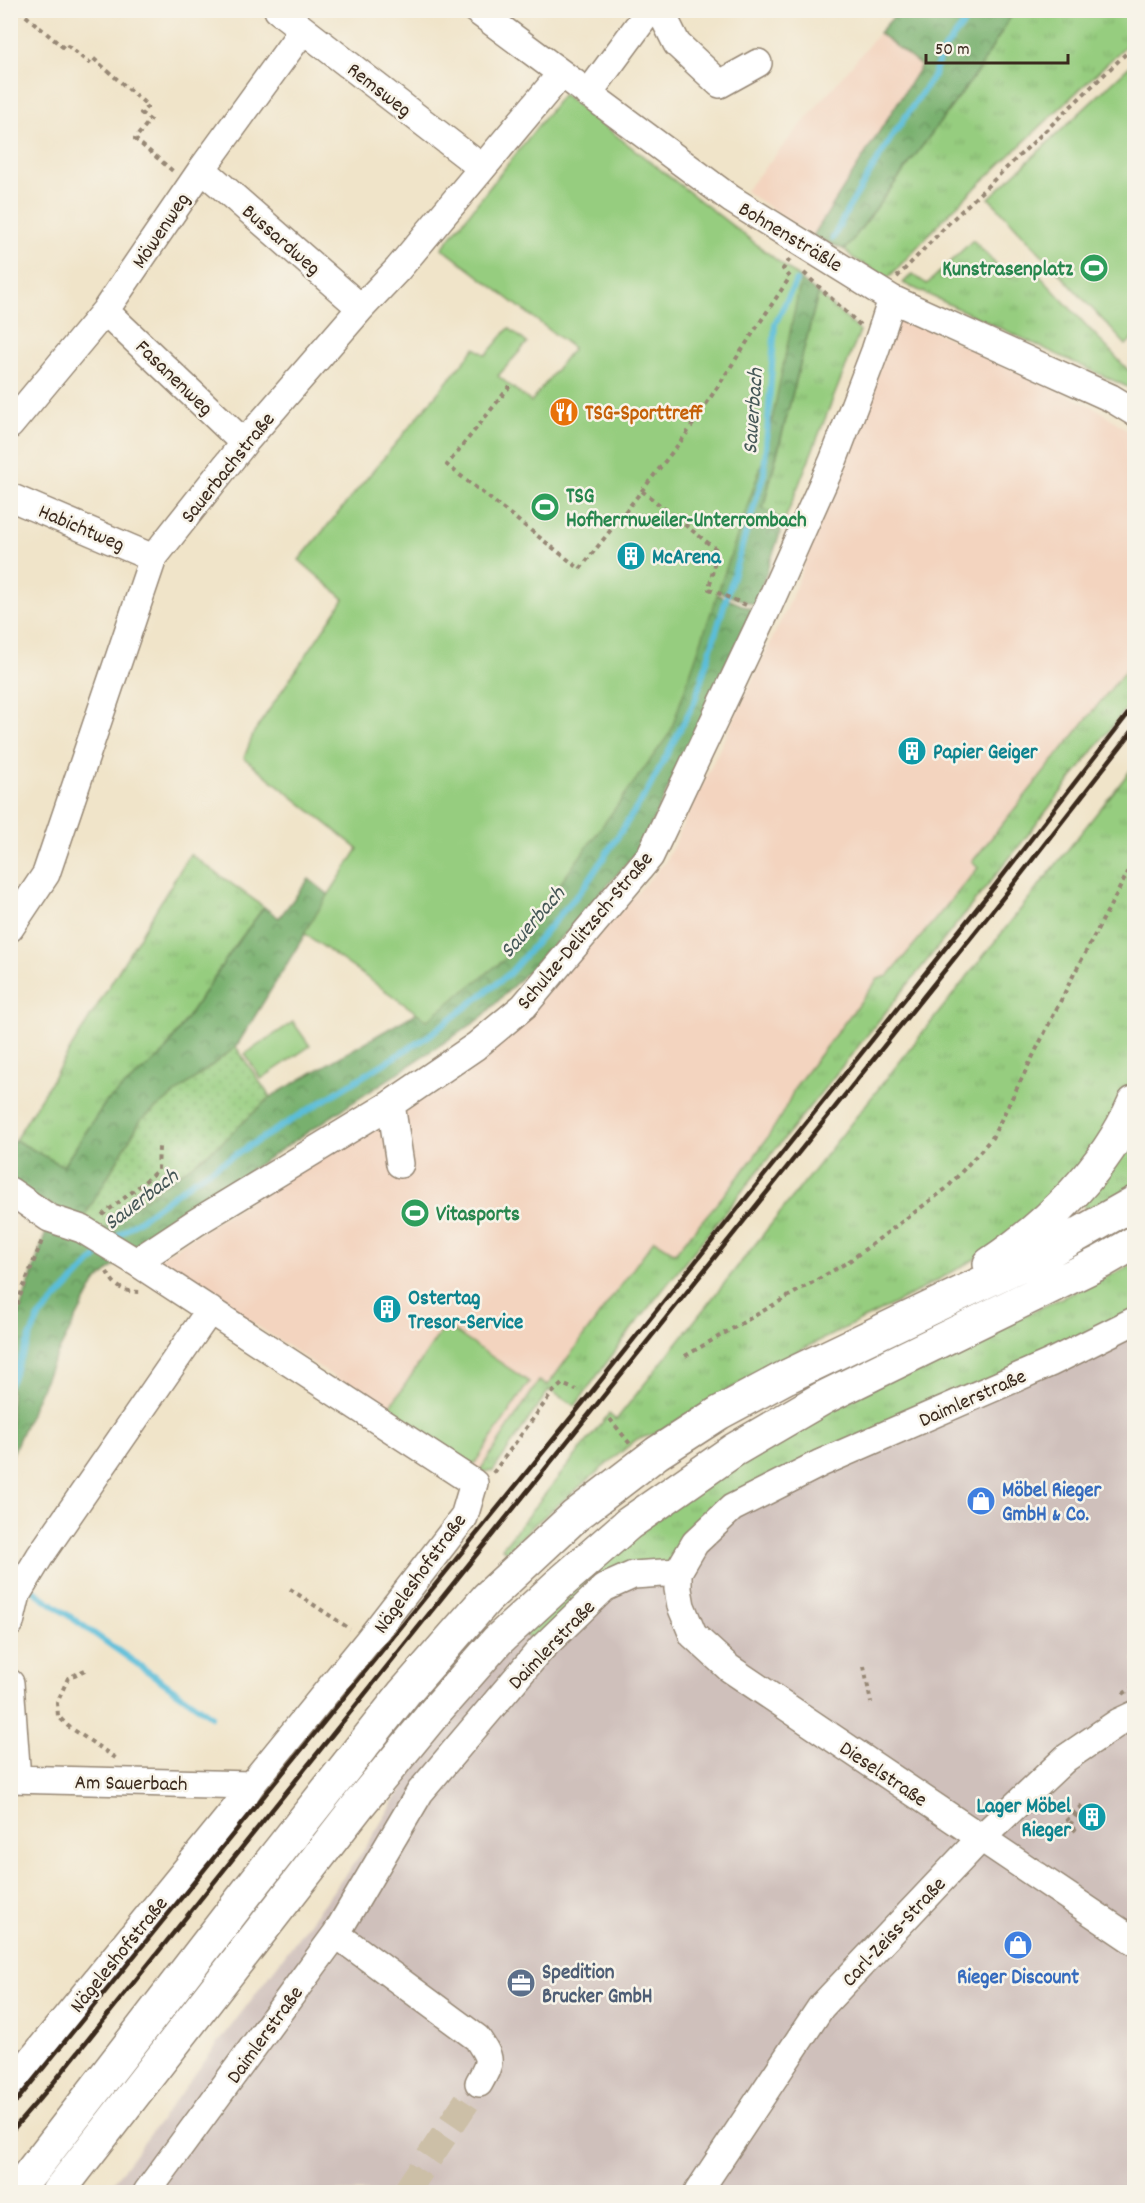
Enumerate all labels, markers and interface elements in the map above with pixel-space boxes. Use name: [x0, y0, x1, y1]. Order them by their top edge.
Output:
scale bar: [926, 27, 1068, 65]
text: 50 m: [935, 38, 970, 63]
street label: Remsweg: [339, 57, 417, 126]
street label: Möwenweg: [126, 188, 199, 276]
street label: Bohnensträßle: [732, 196, 847, 281]
street label: Bussardweg: [234, 198, 326, 284]
sports icon: Kunstrasenplatz: [1078, 252, 1110, 284]
place label: Kunstrasenplatz: [942, 256, 1074, 286]
street label: Fasanenweg: [127, 334, 219, 424]
water label: Sauerbach: [736, 366, 773, 455]
restaurant icon: TSG-Sporttreff: [548, 396, 580, 428]
place label: TSG-Sporttreff: [585, 400, 703, 430]
street label: Sauerbachstraße: [175, 407, 284, 531]
place label: TSG Hofherrnweiler-Unterrombach: [566, 483, 807, 537]
sports icon: TSG Hofherrnweiler-Unterrombach: [529, 491, 561, 523]
street label: Habichtweg: [33, 498, 129, 561]
building icon: McArena: [615, 540, 647, 572]
place label: McArena: [652, 544, 722, 574]
building icon: Papier Geiger: [896, 735, 928, 767]
place label: Papier Geiger: [933, 739, 1039, 769]
street label: Schulze-Delitzsch-Straße: [511, 846, 662, 1018]
water label: Sauerbach: [494, 880, 574, 966]
water label: Sauerbach: [98, 1162, 187, 1239]
sports icon: Vitasports: [399, 1197, 431, 1229]
place label: Vitasports: [436, 1201, 520, 1231]
place label: Ostertag Tresor-Service: [408, 1285, 523, 1339]
building icon: Ostertag Tresor-Service: [371, 1293, 403, 1325]
street label: Daimlerstraße: [915, 1363, 1032, 1437]
place label: Möbel Rieger GmbH & Co.: [1002, 1477, 1103, 1531]
shop icon: Möbel Rieger GmbH & Co.: [965, 1485, 997, 1517]
street label: Nägeleshofstraße: [368, 1508, 475, 1641]
street label: Daimlerstraße: [503, 1595, 604, 1698]
street label: Dieselstraße: [832, 1735, 932, 1816]
street label: Am Sauerbach: [74, 1769, 188, 1801]
place label: Lager Möbel Rieger: [977, 1793, 1072, 1847]
building icon: Lager Möbel Rieger: [1076, 1801, 1108, 1833]
street label: Carl-Zeiss-Straße: [836, 1871, 954, 1995]
street label: Nägeleshofstraße: [64, 1891, 177, 2021]
shop icon: Rieger Discount: [1002, 1929, 1034, 1961]
place label: Spedition Brucker GmbH: [542, 1959, 653, 2013]
place label: Rieger Discount: [957, 1964, 1079, 1994]
office icon: Spedition Brucker GmbH: [505, 1967, 537, 1999]
street label: Daimlerstraße: [221, 1981, 312, 2091]

